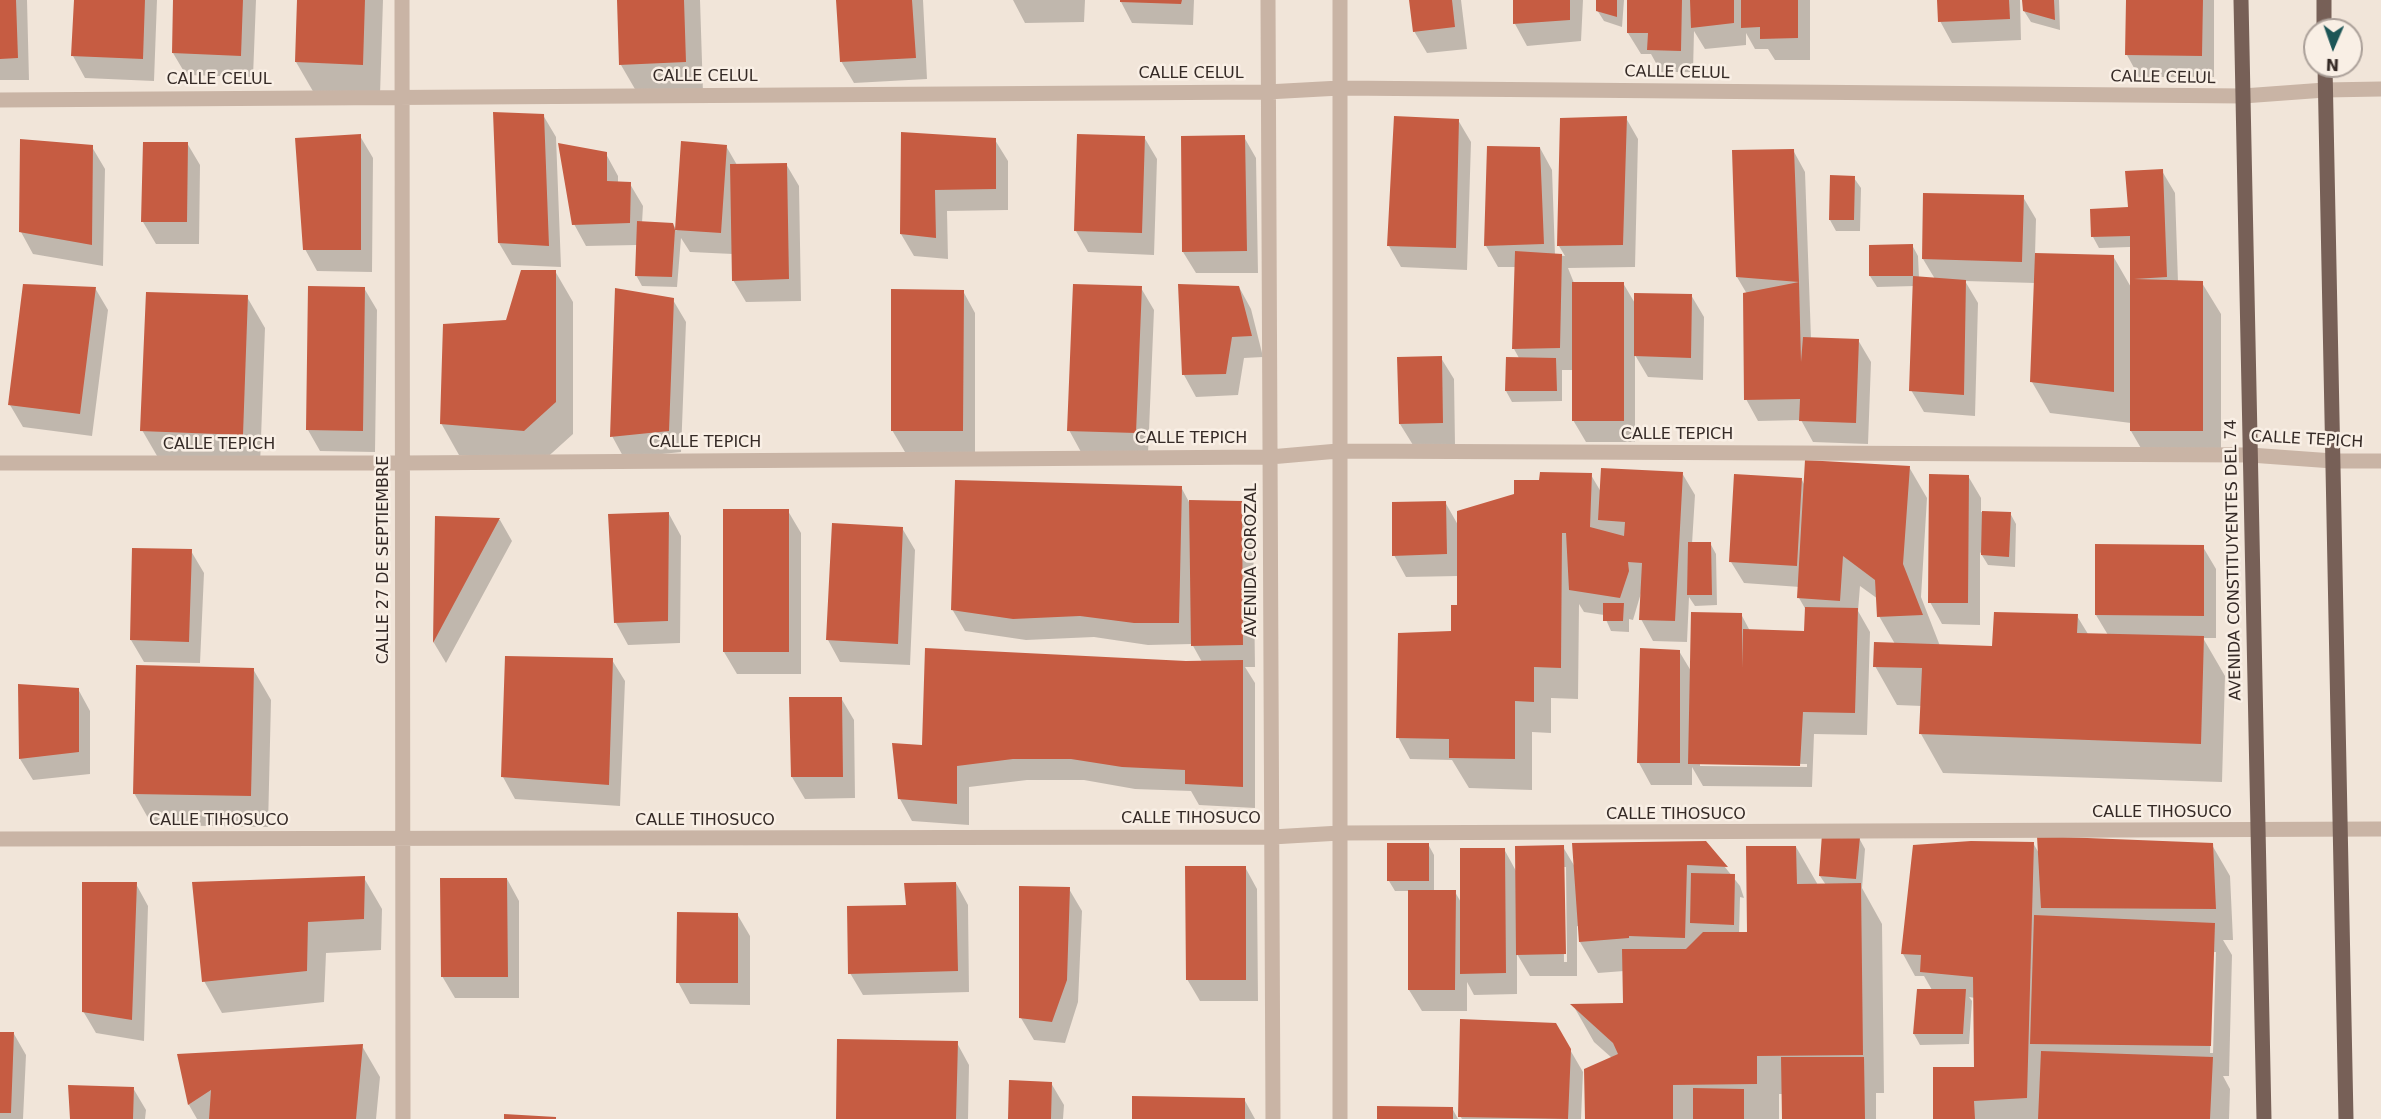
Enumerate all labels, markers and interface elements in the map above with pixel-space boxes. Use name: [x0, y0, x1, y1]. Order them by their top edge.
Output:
north arrow: [2303, 18, 2363, 78]
text: N: [2325, 55, 2339, 74]
street label: CALLE CELUL: [1624, 62, 1730, 84]
street label: CALLE CELUL: [1138, 64, 1244, 84]
street label: CALLE CELUL: [652, 67, 758, 87]
street label: CALLE CELUL: [2110, 67, 2216, 89]
street label: CALLE CELUL: [166, 70, 272, 90]
street label: AVENIDA CONSTITUYENTES DEL 74: [2222, 419, 2246, 701]
street label: CALLE TEPICH: [1621, 425, 1733, 445]
street label: CALLE TEPICH: [2250, 427, 2364, 453]
street label: CALLE TEPICH: [1135, 429, 1247, 449]
street label: CALLE TEPICH: [649, 433, 761, 453]
street label: CALLE TEPICH: [163, 435, 275, 455]
street label: CALLE 27 DE SEPTIEMBRE: [374, 456, 394, 664]
street label: AVENIDA COROZAL: [1242, 483, 1262, 637]
street label: CALLE TIHOSUCO: [2092, 803, 2232, 823]
street label: CALLE TIHOSUCO: [1606, 805, 1746, 825]
street label: CALLE TIHOSUCO: [1121, 809, 1261, 829]
street label: CALLE TIHOSUCO: [149, 811, 289, 831]
street label: CALLE TIHOSUCO: [635, 811, 775, 831]

